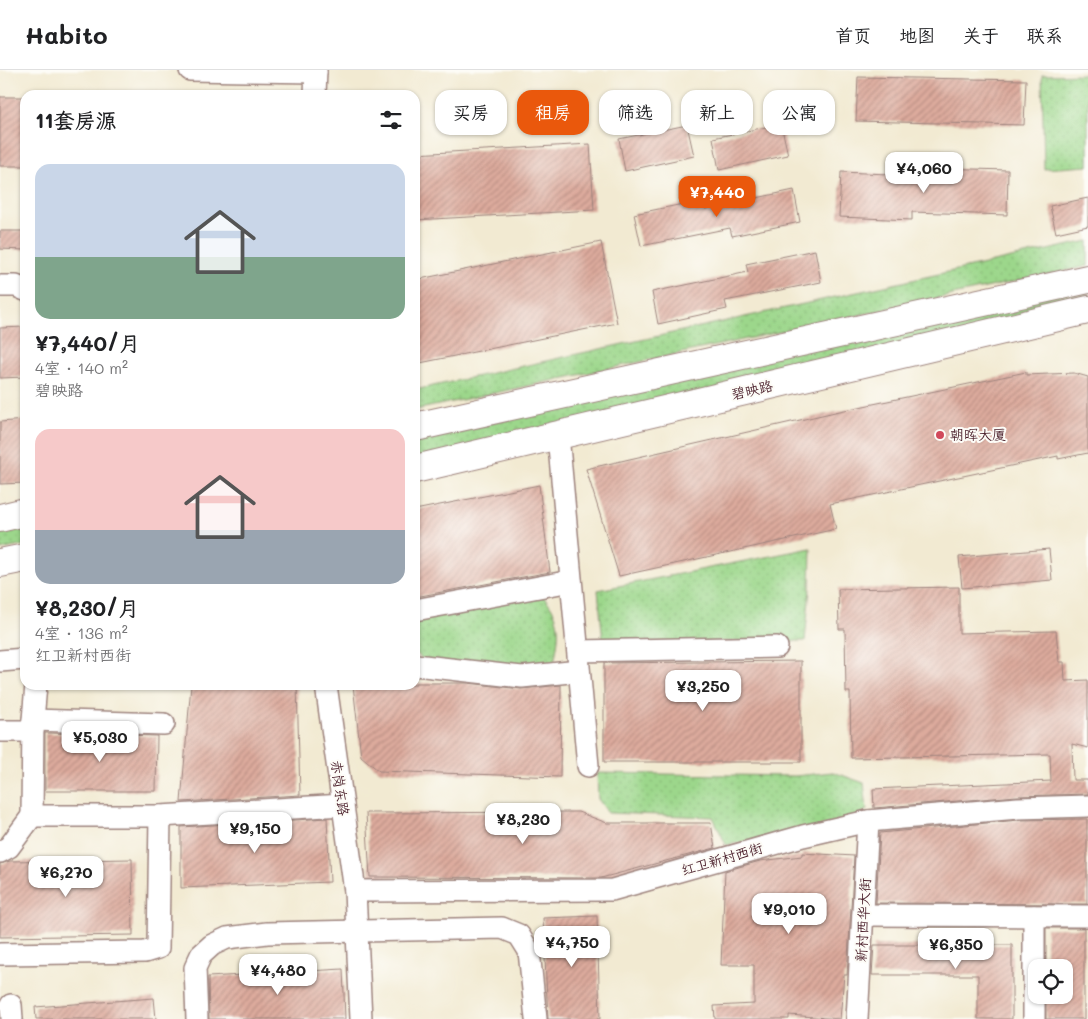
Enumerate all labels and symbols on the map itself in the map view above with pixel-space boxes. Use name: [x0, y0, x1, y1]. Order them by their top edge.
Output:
pin: ¥4,060: [883, 152, 965, 194]
pin: ¥7,440: [676, 176, 758, 218]
street label: 碧映路: [729, 376, 774, 403]
place label: 朝晖大厦: [950, 425, 1006, 444]
marker: 朝晖大厦: [934, 429, 946, 441]
pin: ¥3,250: [662, 670, 744, 712]
pin: ¥5,030: [59, 720, 141, 763]
street label: 赤岗东路: [327, 759, 354, 817]
pin: ¥8,230: [482, 802, 564, 845]
pin: ¥9,150: [214, 812, 296, 854]
street label: 红卫新村西街: [679, 838, 765, 879]
pin: ¥6,270: [25, 856, 107, 898]
street label: 新村西华大街: [851, 878, 874, 962]
pin: ¥9,010: [748, 892, 830, 935]
pin: ¥4,750: [531, 926, 613, 968]
pin: ¥6,350: [915, 928, 997, 970]
pin: ¥4,480: [237, 954, 319, 996]

